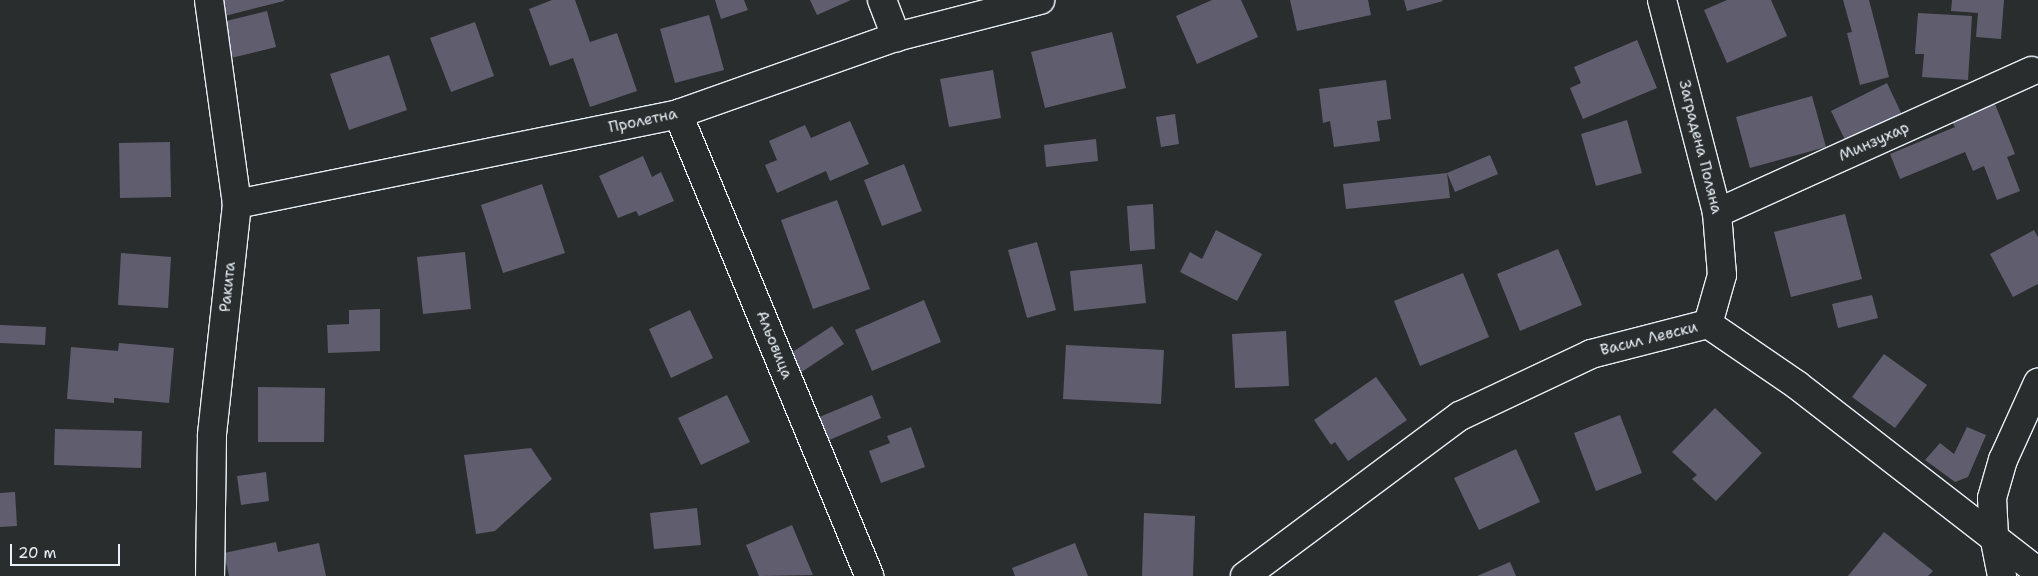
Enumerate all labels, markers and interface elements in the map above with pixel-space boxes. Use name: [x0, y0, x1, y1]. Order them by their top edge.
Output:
street label: Заградена Поляна: [1675, 78, 1725, 216]
street label: Пролетна: [607, 105, 679, 137]
street label: Минзухар: [1836, 119, 1912, 165]
street label: Ракита: [216, 261, 240, 313]
street label: Альовица: [752, 308, 796, 382]
street label: Васил Левски: [1598, 318, 1700, 360]
scale bar: [12, 534, 122, 566]
text: 20 m: [18, 543, 57, 563]

